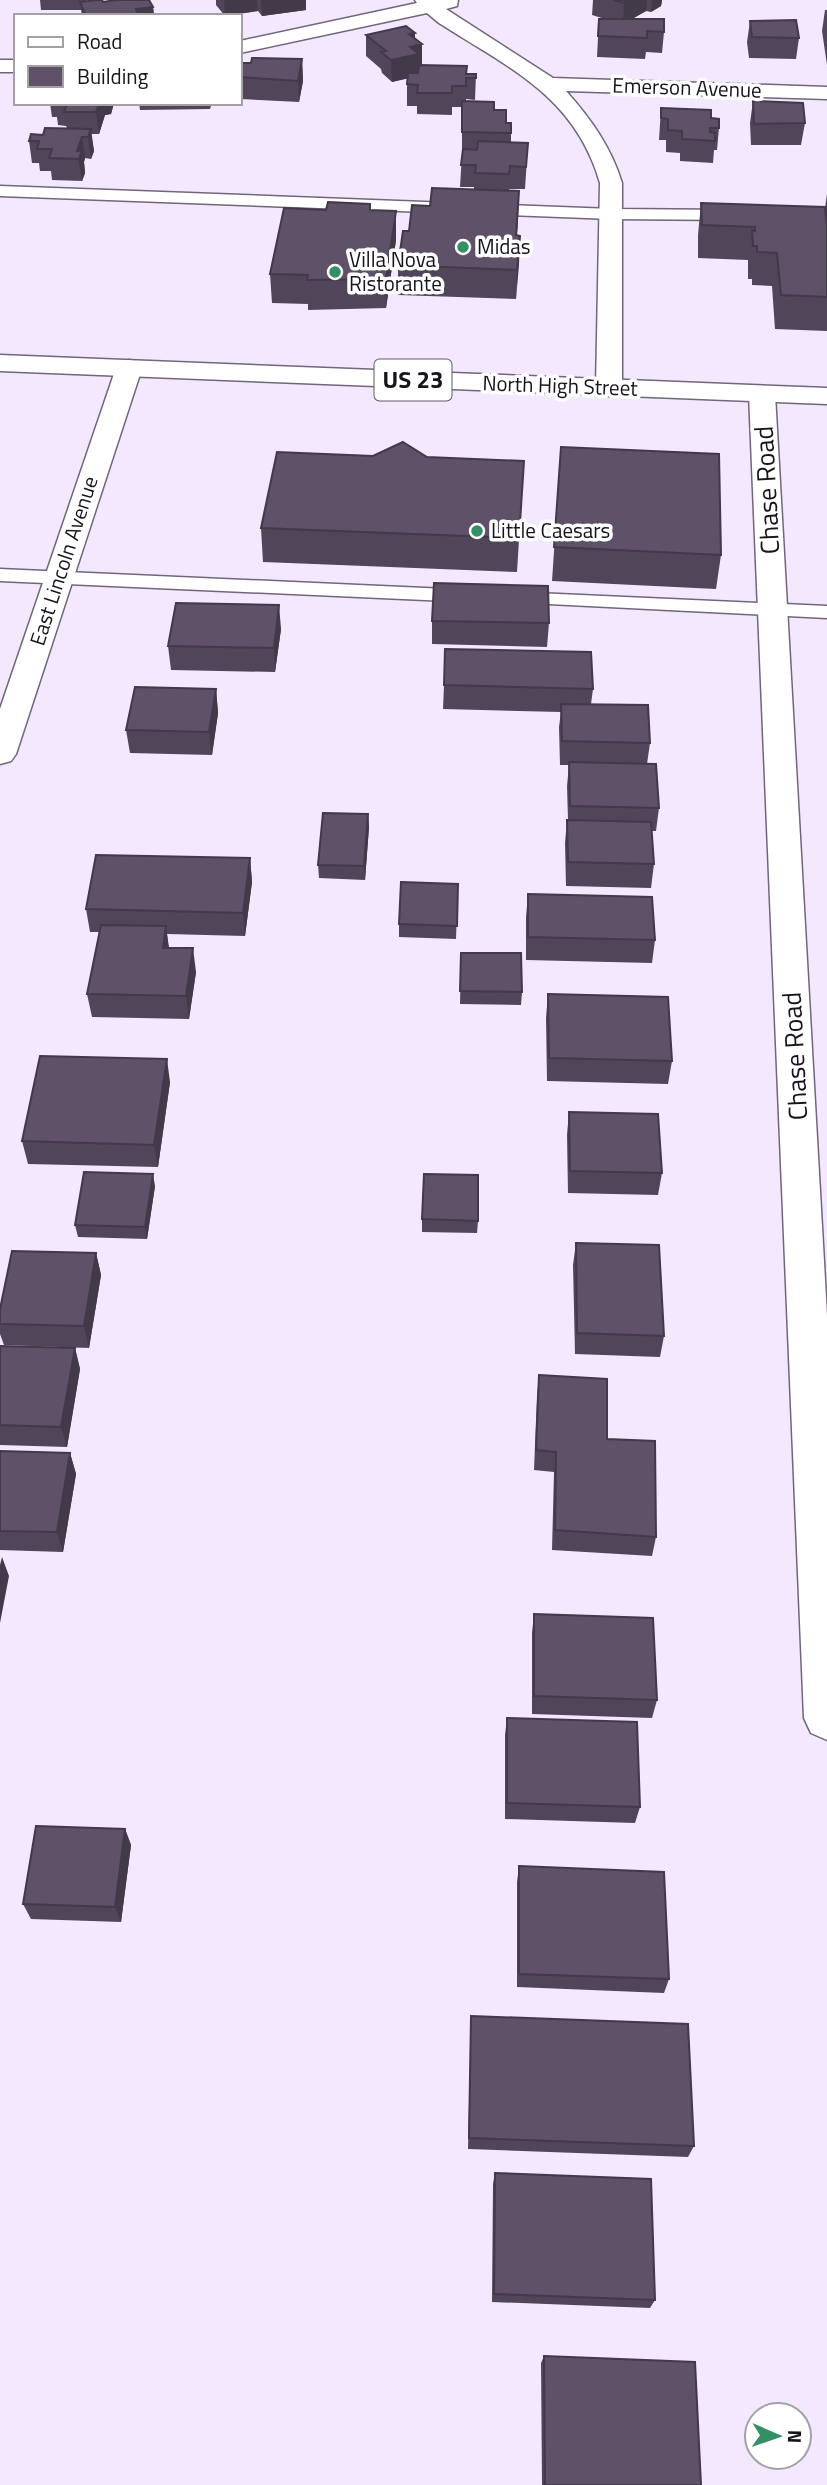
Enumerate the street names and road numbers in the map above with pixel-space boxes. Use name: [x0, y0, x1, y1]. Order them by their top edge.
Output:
street label: Emerson Avenue: [612, 68, 762, 106]
road number: US 23: [374, 360, 452, 400]
street label: North High Street: [482, 366, 639, 404]
street label: Chase Road: [744, 425, 789, 555]
street label: East Lincoln Avenue: [21, 472, 106, 650]
street label: Chase Road: [772, 991, 817, 1121]

